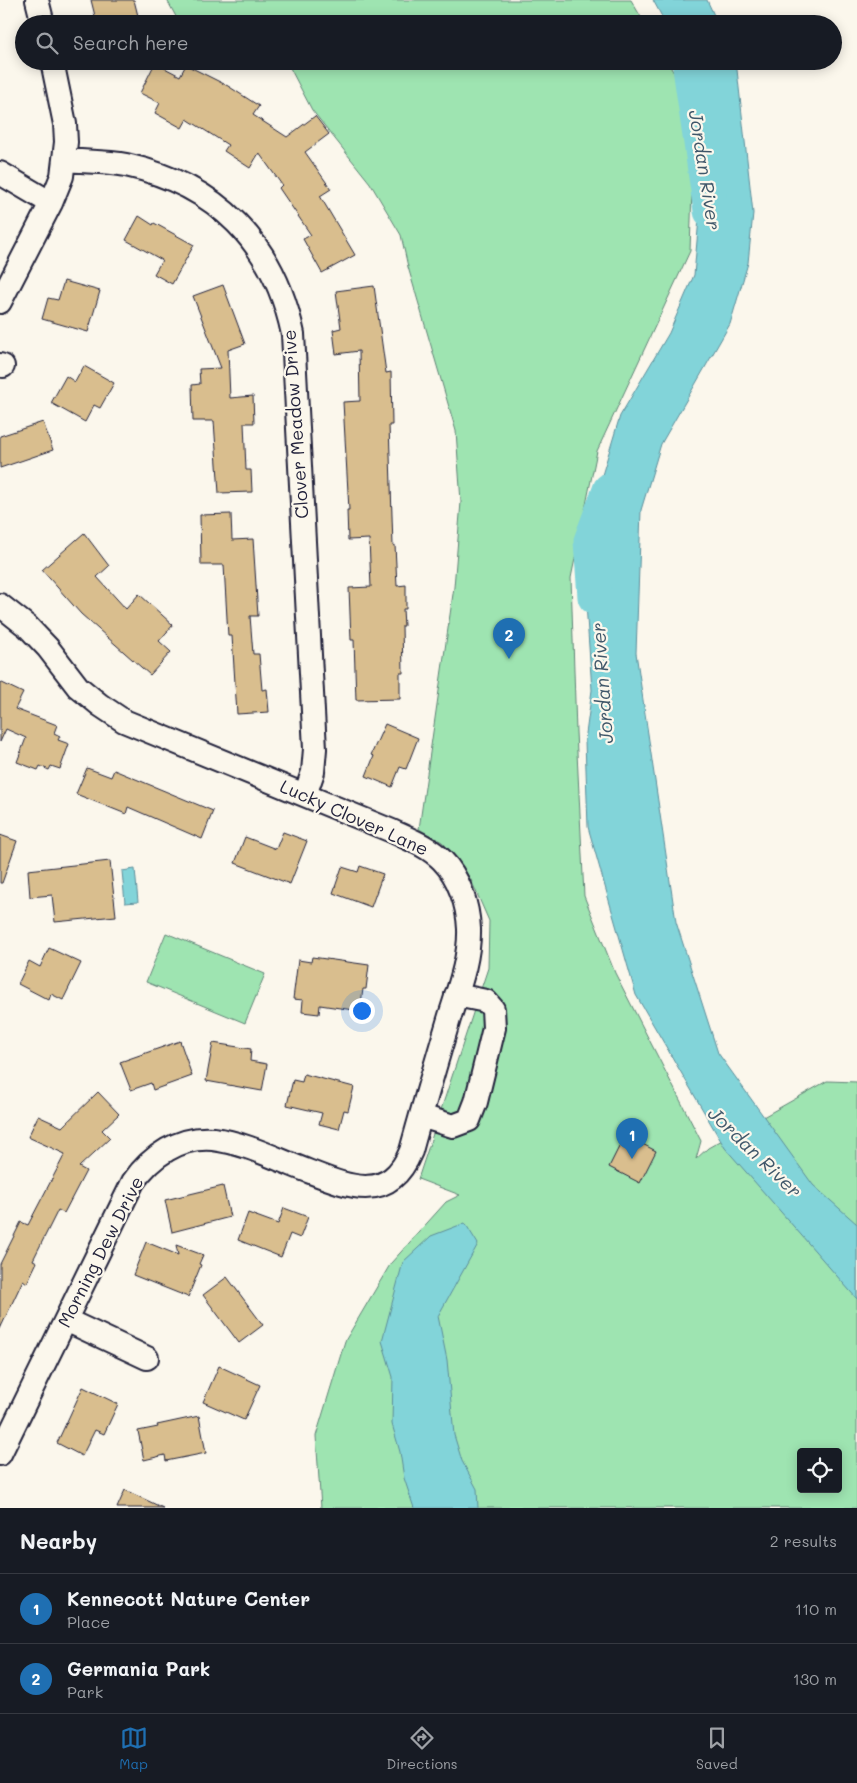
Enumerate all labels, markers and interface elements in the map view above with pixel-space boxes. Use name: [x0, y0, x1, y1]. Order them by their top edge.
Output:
search box: [15, 15, 842, 70]
icon: search: [33, 29, 61, 57]
text: Search here: [73, 30, 189, 55]
water label: Jordan River: [684, 108, 727, 232]
street label: Clover Meadow Drive: [276, 329, 314, 519]
pin: 2: [493, 618, 525, 659]
water label: Jordan River: [585, 622, 618, 744]
street label: Lucky Clover Lane: [276, 774, 432, 861]
your location: [349, 998, 375, 1024]
water label: Jordan River: [703, 1101, 808, 1203]
pin: 1: [616, 1118, 648, 1159]
street label: Morning Dew Drive: [52, 1172, 149, 1331]
map controls: [797, 1448, 842, 1493]
button: locate: [797, 1448, 842, 1493]
text: Nearby: [20, 1527, 97, 1554]
text: 2 results: [770, 1530, 837, 1551]
text: Kennecott Nature Center: [67, 1586, 310, 1611]
text: 1: [32, 1598, 40, 1619]
text: 110 m: [795, 1598, 837, 1619]
text: Place: [67, 1611, 110, 1632]
text: Germania Park: [67, 1656, 210, 1681]
text: 2: [32, 1668, 40, 1689]
text: 130 m: [793, 1668, 837, 1689]
text: Park: [67, 1681, 103, 1702]
tab: Map: [119, 1724, 148, 1773]
tab: Directions: [386, 1724, 458, 1773]
tab: Saved: [696, 1724, 738, 1773]

